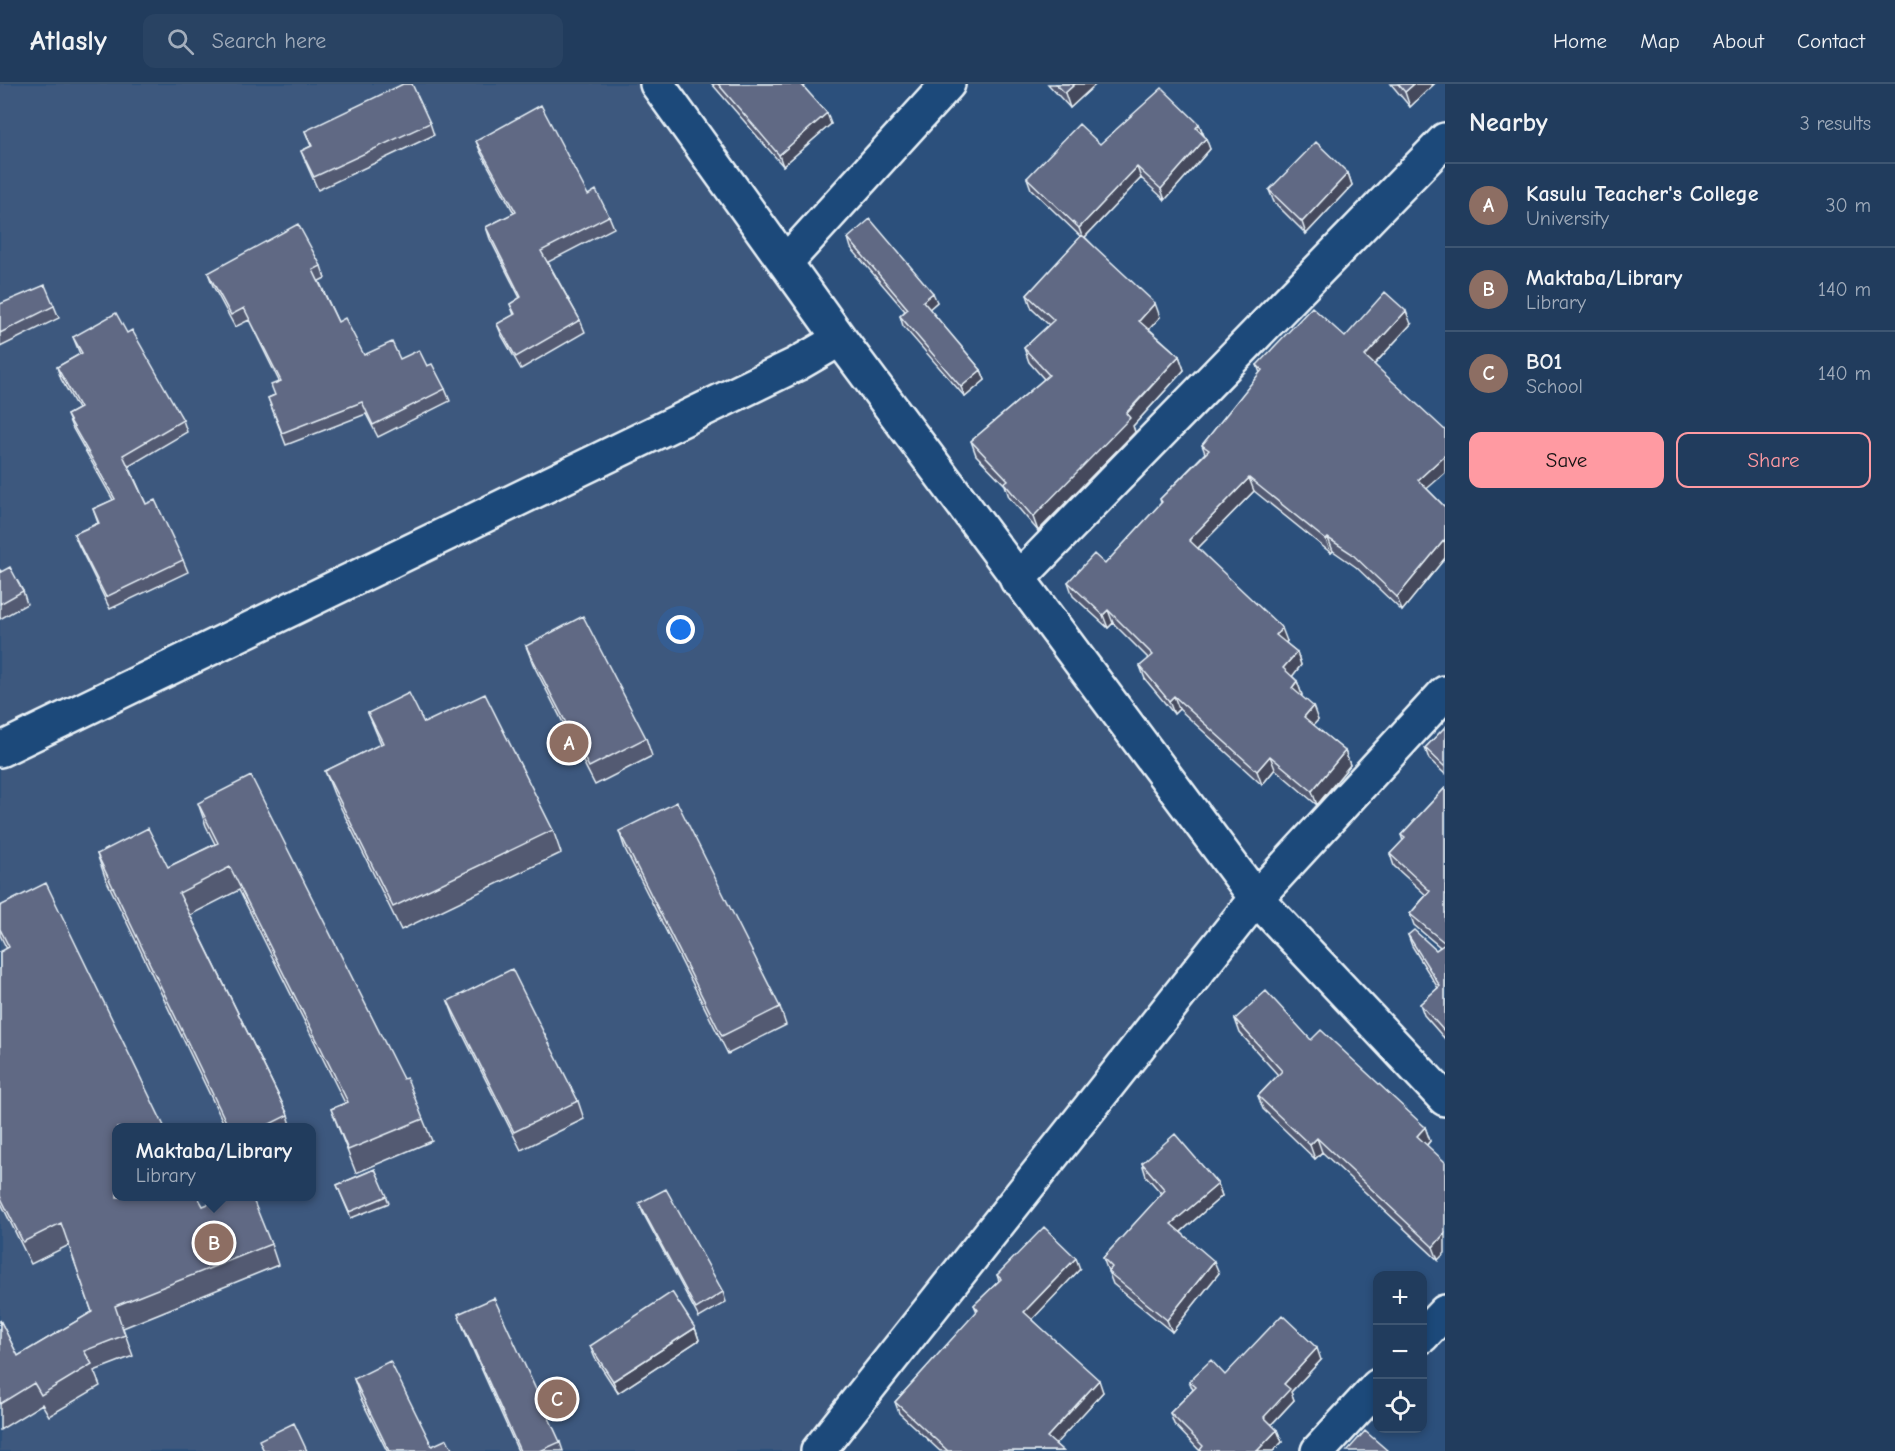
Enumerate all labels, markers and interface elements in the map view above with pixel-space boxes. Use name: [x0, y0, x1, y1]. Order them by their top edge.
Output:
search box: [143, 14, 563, 68]
text: Atlasly: [30, 25, 107, 57]
icon: search: [164, 25, 197, 58]
text: Search here: [212, 28, 326, 54]
text: Home: [1553, 29, 1607, 53]
text: Map: [1640, 29, 1680, 53]
text: About: [1713, 29, 1764, 53]
text: Contact: [1797, 29, 1865, 53]
text: Nearby: [1469, 108, 1548, 138]
text: 3 results: [1800, 112, 1871, 135]
text: Kasulu Teacher's College: [1526, 181, 1758, 207]
text: A: [1483, 194, 1494, 217]
text: 30 m: [1825, 194, 1871, 217]
text: University: [1526, 207, 1609, 230]
text: Maktaba/Library: [1526, 265, 1682, 291]
text: B: [1482, 278, 1495, 301]
text: 140 m: [1818, 278, 1871, 301]
text: Library: [1526, 291, 1586, 314]
text: BO1: [1526, 349, 1562, 375]
text: C: [1482, 362, 1495, 385]
text: 140 m: [1818, 362, 1871, 385]
text: School: [1526, 375, 1583, 398]
button: Save: [1469, 432, 1664, 488]
button: Share: [1676, 432, 1871, 488]
your location: [666, 615, 695, 644]
pin: A: [550, 720, 588, 766]
popup: [112, 1123, 316, 1201]
text: Maktaba/Library: [136, 1138, 292, 1164]
text: Library: [136, 1164, 196, 1187]
pin: B: [194, 1220, 234, 1266]
map controls: [1373, 1271, 1427, 1433]
button: +: [1373, 1271, 1427, 1325]
button: −: [1373, 1325, 1427, 1379]
pin: C: [538, 1376, 576, 1422]
button: locate: [1373, 1379, 1427, 1433]

